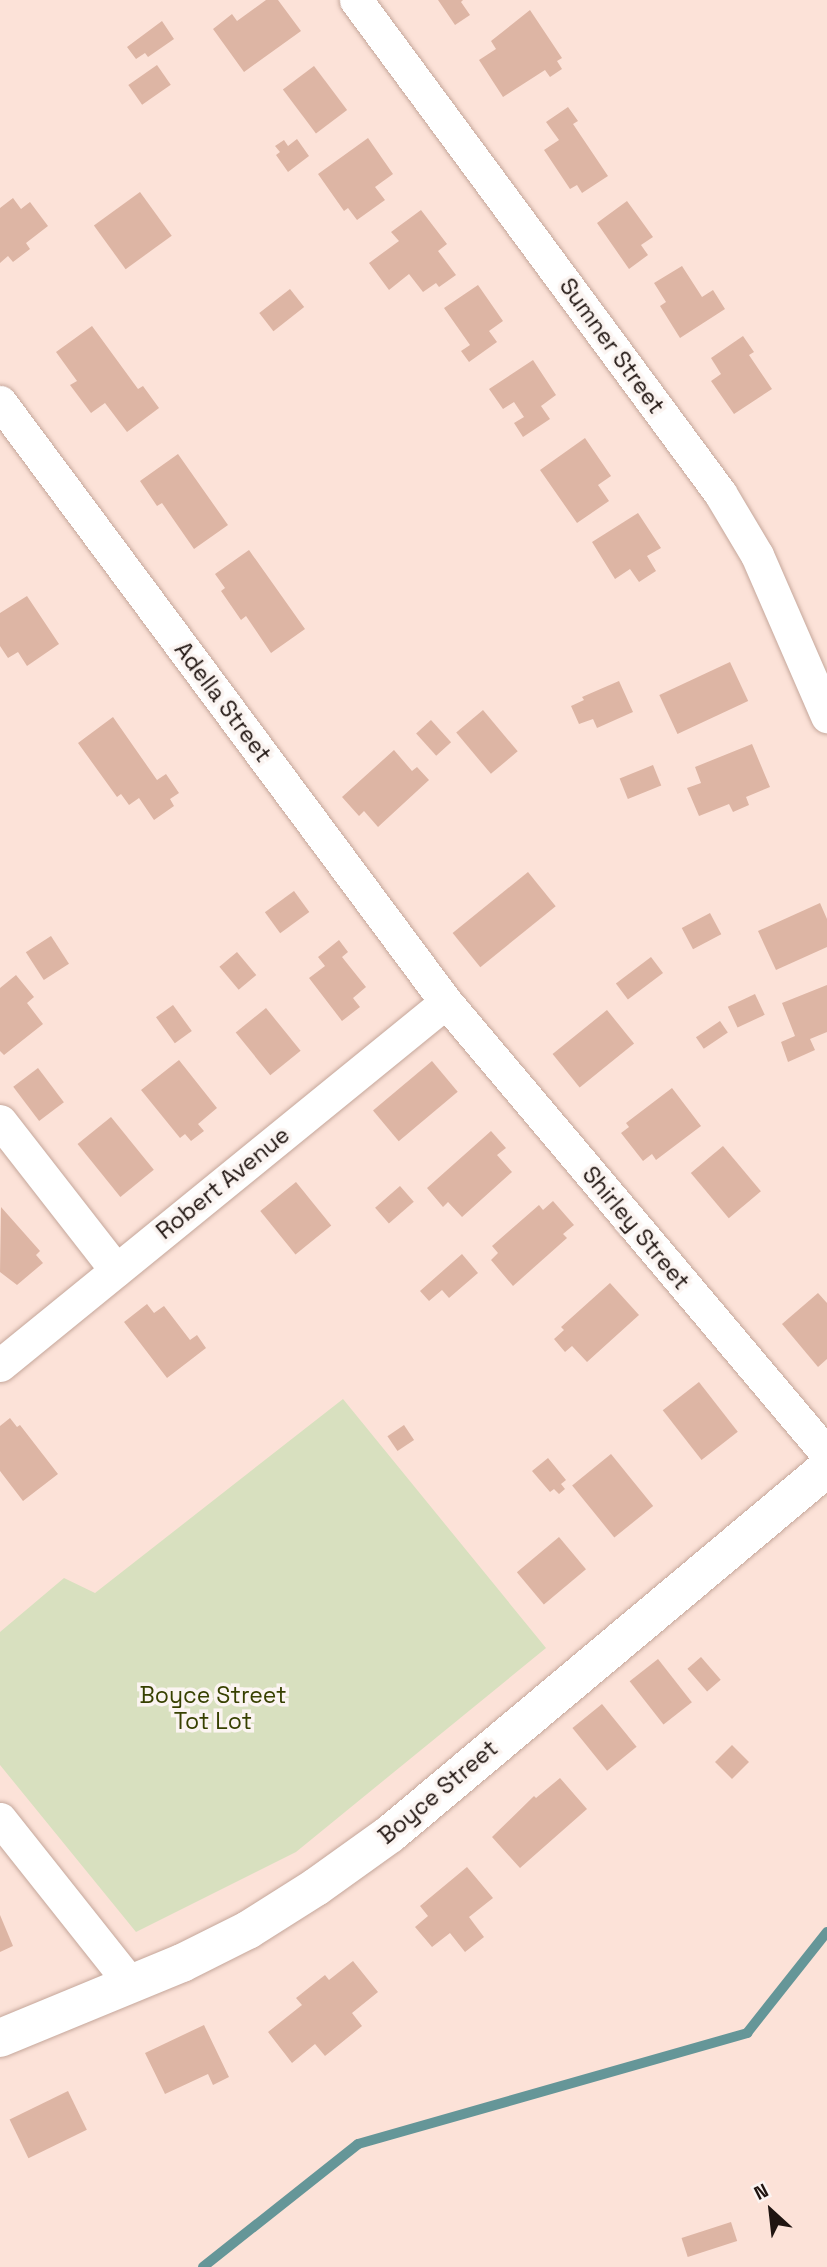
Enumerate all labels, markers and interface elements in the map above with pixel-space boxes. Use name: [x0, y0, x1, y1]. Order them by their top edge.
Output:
street label: Sumner Street: [554, 273, 670, 419]
street label: Adella Street: [169, 636, 277, 768]
street label: Robert Avenue: [151, 1121, 295, 1245]
street label: Shirley Street: [577, 1161, 695, 1295]
park label: Boyce Street Tot Lot: [139, 1681, 287, 1735]
street label: Boyce Street: [373, 1734, 503, 1850]
north arrow: [736, 2176, 806, 2246]
text: N: [750, 2178, 773, 2206]

